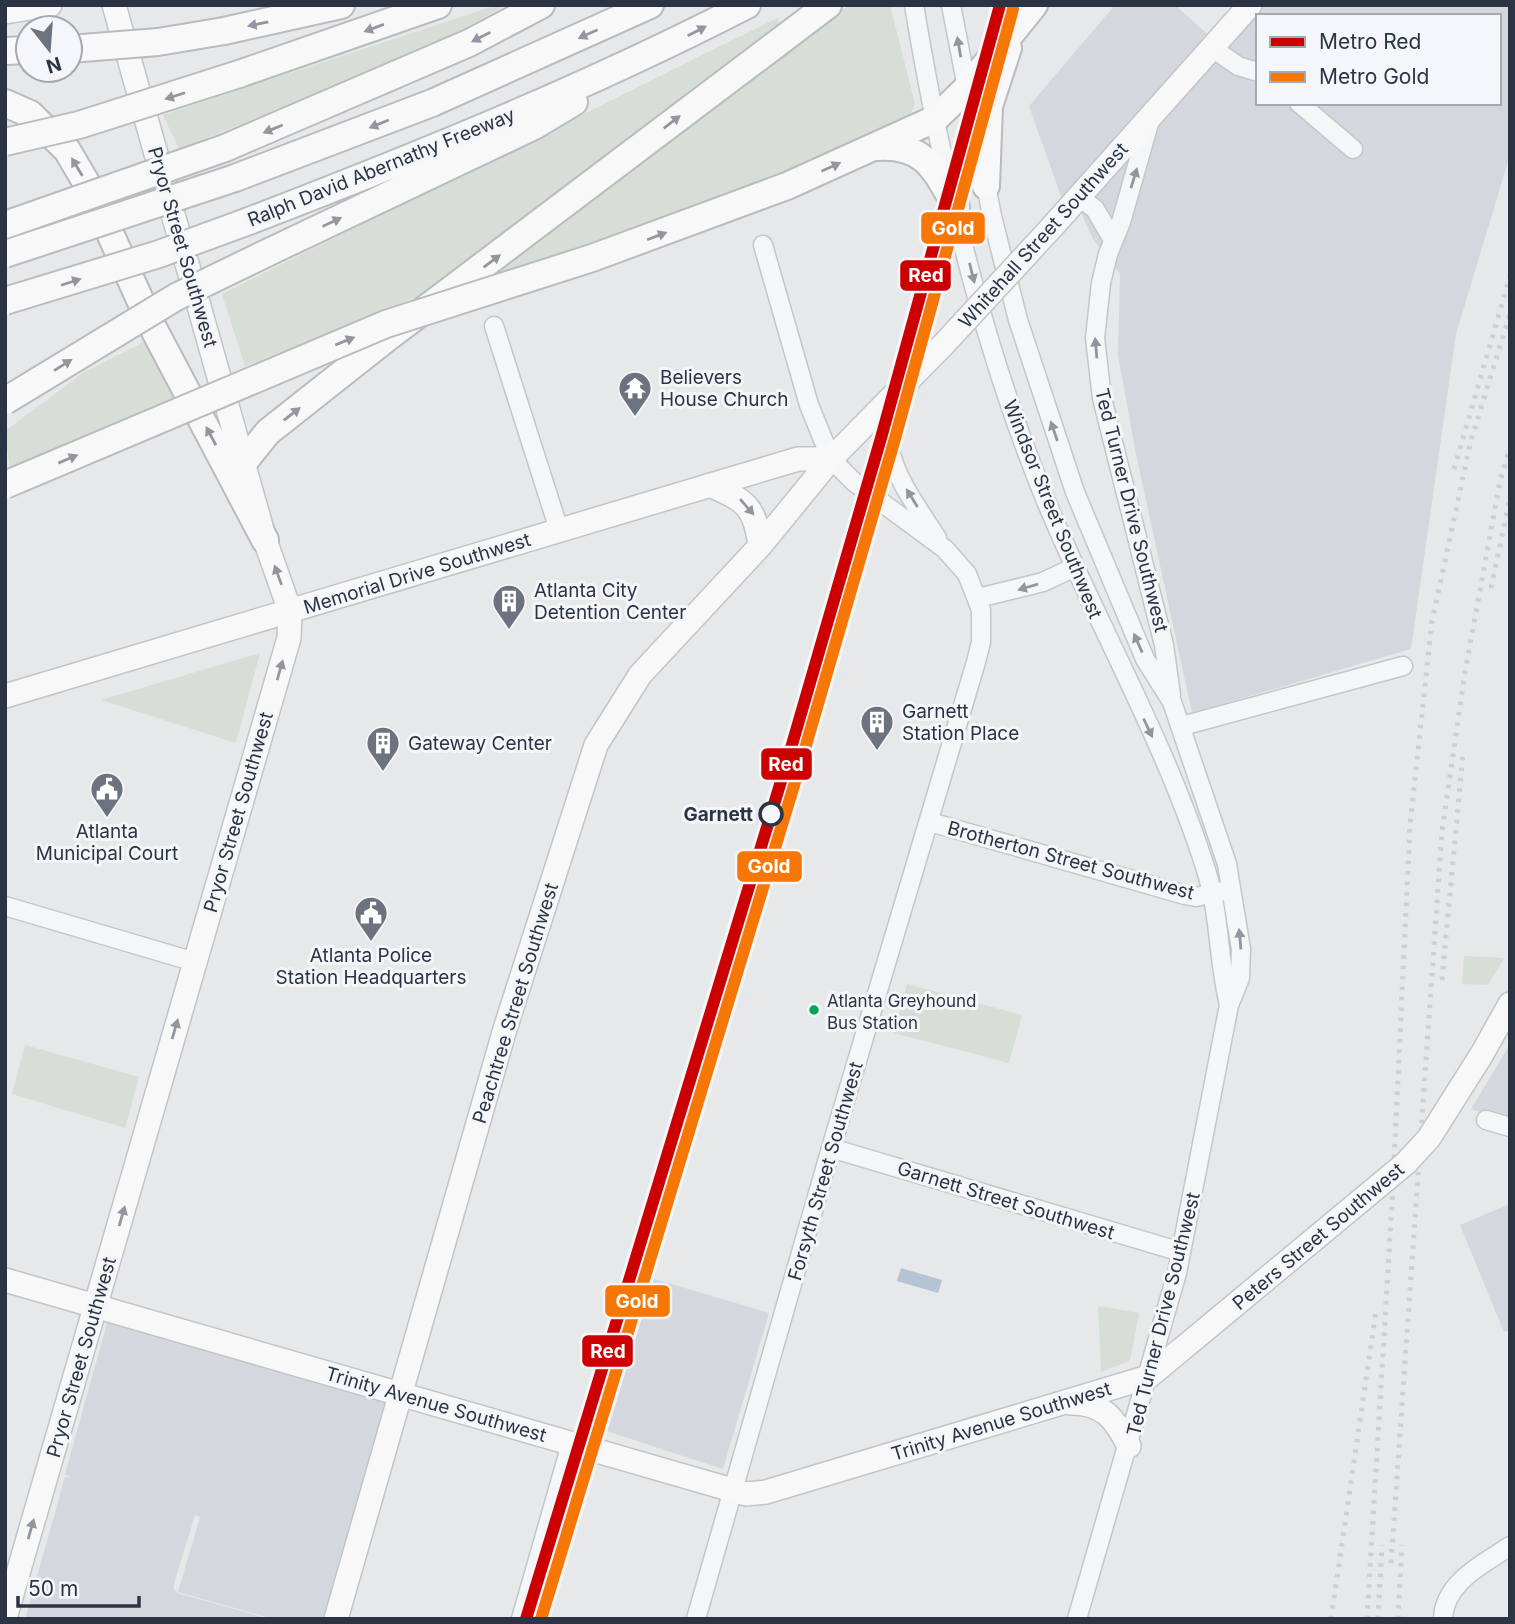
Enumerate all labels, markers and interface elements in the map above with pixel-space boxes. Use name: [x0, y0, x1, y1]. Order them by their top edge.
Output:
north arrow: [14, 14, 84, 84]
legend: [1256, 14, 1501, 105]
one-way arrow: [247, 18, 269, 29]
one-way arrow: [363, 23, 384, 34]
one-way arrow: [688, 25, 708, 37]
one-way arrow: [578, 28, 598, 40]
text: Metro Red: [1319, 29, 1421, 54]
one-way arrow: [471, 31, 491, 42]
one-way arrow: [953, 36, 964, 58]
text: N: [44, 52, 64, 78]
text: Metro Gold: [1319, 64, 1429, 89]
one-way arrow: [164, 91, 185, 101]
street label: Ralph David Abernathy Freeway: [244, 103, 519, 232]
one-way arrow: [663, 115, 681, 129]
one-way arrow: [368, 118, 389, 129]
one-way arrow: [263, 123, 283, 135]
street label: Whitehall Street Southwest: [954, 138, 1133, 333]
street label: Pryor Street Southwest: [143, 144, 222, 350]
one-way arrow: [71, 157, 83, 176]
one-way arrow: [821, 161, 841, 173]
one-way arrow: [1130, 168, 1140, 189]
line badge: Gold: [920, 211, 986, 245]
one-way arrow: [322, 216, 342, 228]
text: Gold: [931, 217, 975, 240]
one-way arrow: [646, 230, 667, 241]
one-way arrow: [483, 254, 501, 268]
line badge: Red: [899, 259, 952, 292]
one-way arrow: [967, 262, 978, 284]
text: Red: [908, 264, 944, 287]
one-way arrow: [60, 276, 81, 287]
one-way arrow: [335, 335, 355, 347]
one-way arrow: [1090, 337, 1101, 359]
one-way arrow: [54, 358, 73, 371]
place label: Believers House Church: [660, 366, 788, 411]
temple icon: Believers House Church: [616, 369, 654, 418]
street label: Ted Turner Drive Southwest: [1090, 386, 1173, 634]
street label: Windsor Street Southwest: [998, 396, 1107, 622]
one-way arrow: [282, 406, 300, 421]
one-way arrow: [1049, 421, 1059, 442]
one-way arrow: [205, 426, 216, 446]
one-way arrow: [58, 453, 79, 464]
one-way arrow: [905, 489, 918, 508]
one-way arrow: [739, 498, 754, 516]
street label: Memorial Drive Southwest: [301, 528, 533, 619]
one-way arrow: [272, 565, 283, 586]
place label: Atlanta City Detention Center: [534, 579, 686, 624]
building icon: Atlanta City Detention Center: [490, 582, 528, 631]
one-way arrow: [1017, 582, 1038, 592]
one-way arrow: [1132, 633, 1144, 653]
one-way arrow: [275, 659, 285, 680]
place label: Garnett Station Place: [902, 700, 1019, 745]
building icon: Garnett Station Place: [858, 703, 896, 752]
street label: Pryor Street Southwest: [199, 709, 278, 915]
one-way arrow: [1143, 718, 1154, 739]
building icon: Gateway Center: [364, 724, 402, 773]
place label: Gateway Center: [408, 732, 552, 755]
line badge: Red: [760, 747, 813, 781]
text: Red: [768, 753, 804, 776]
public building icon: Atlanta Municipal Court: [88, 770, 126, 819]
marker: Garnett: [759, 802, 783, 826]
place label: Garnett: [683, 803, 753, 826]
street label: Brotherton Street Southwest: [945, 816, 1197, 905]
place label: Atlanta Municipal Court: [36, 820, 178, 865]
line badge: Gold: [736, 850, 803, 883]
text: Gold: [747, 855, 791, 878]
street label: Peachtree Street Southwest: [468, 880, 563, 1126]
public building icon: Atlanta Police Station Headquarters: [352, 894, 390, 943]
one-way arrow: [1234, 927, 1245, 949]
place label: Atlanta Police Station Headquarters: [276, 944, 466, 989]
place label: Atlanta Greyhound Bus Station: [827, 991, 976, 1033]
marker: Atlanta Greyhound Bus Station: [807, 1003, 821, 1017]
one-way arrow: [170, 1018, 181, 1040]
street label: Forsyth Street Southwest: [783, 1059, 868, 1283]
street label: Garnett Street Southwest: [895, 1156, 1117, 1244]
street label: Peters Street Southwest: [1228, 1158, 1409, 1315]
street label: Ted Turner Drive Southwest: [1122, 1190, 1205, 1438]
one-way arrow: [117, 1205, 127, 1226]
street label: Pryor Street Southwest: [42, 1254, 121, 1460]
line badge: Gold: [604, 1284, 671, 1318]
text: Gold: [615, 1290, 659, 1313]
line badge: Red: [581, 1334, 634, 1368]
text: Red: [590, 1340, 626, 1363]
street label: Trinity Avenue Southwest: [323, 1362, 549, 1447]
street label: Trinity Avenue Southwest: [888, 1377, 1114, 1466]
one-way arrow: [26, 1518, 36, 1539]
scale bar: [18, 1564, 138, 1608]
text: 50 m: [28, 1576, 78, 1601]

